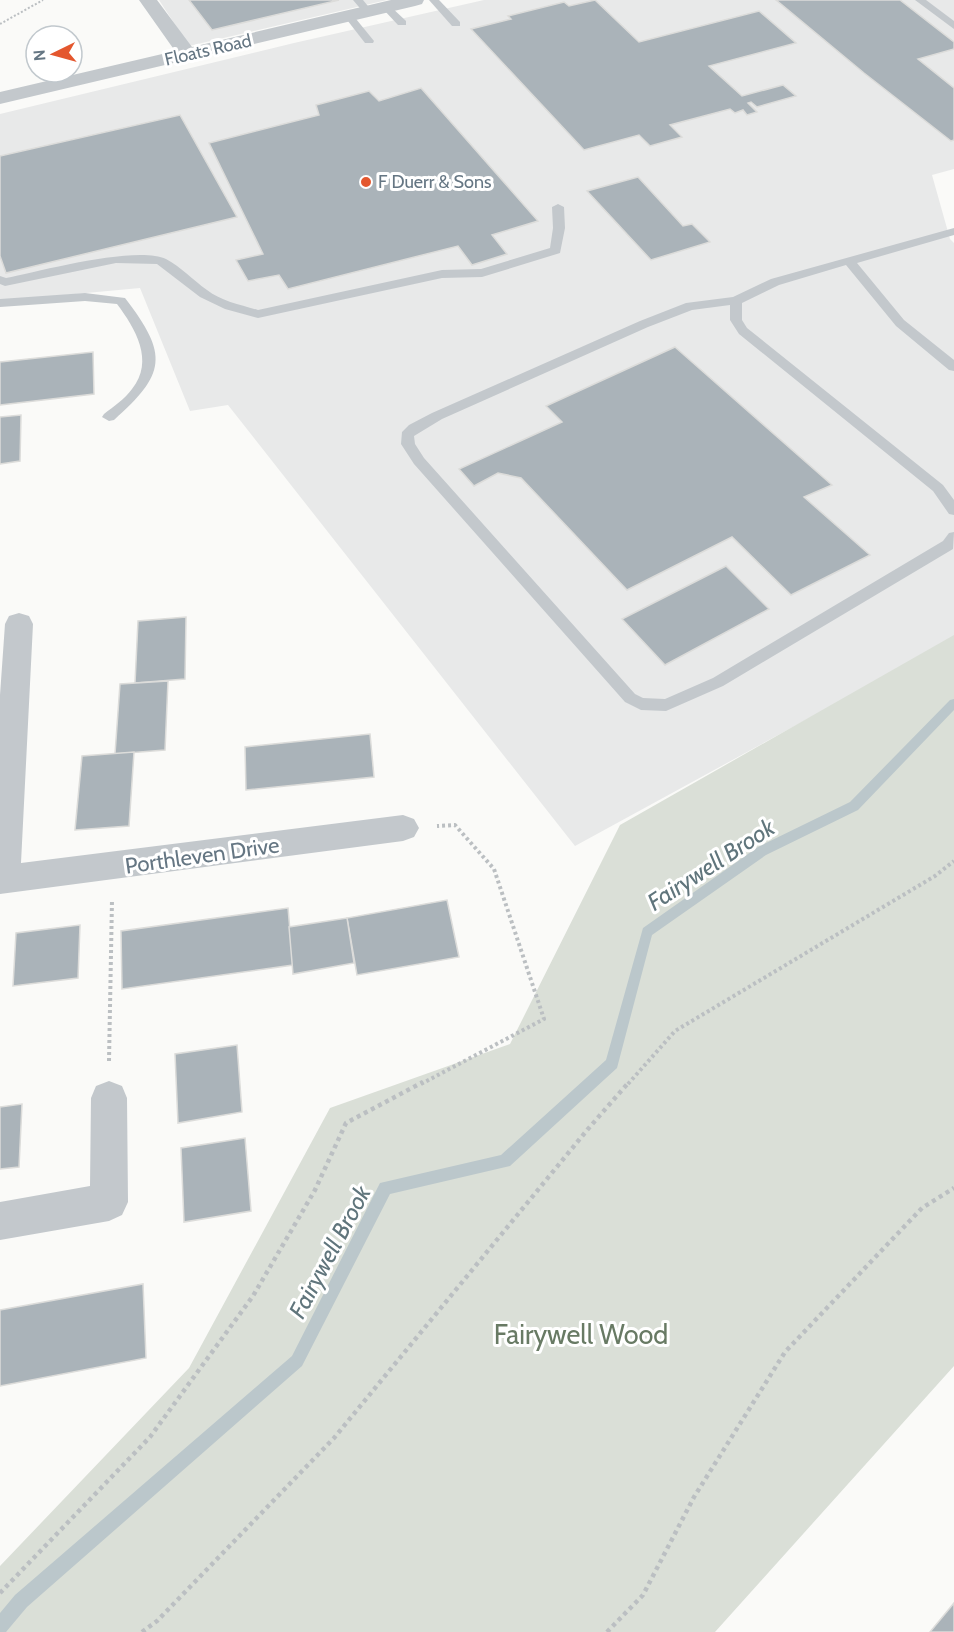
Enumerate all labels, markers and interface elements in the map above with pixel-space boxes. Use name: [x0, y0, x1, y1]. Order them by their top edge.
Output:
north arrow: [24, 24, 84, 84]
street label: Floats Road: [162, 29, 254, 71]
text: N: [30, 49, 50, 62]
place label: F Duerr & Sons: [378, 171, 492, 193]
marker: F Duerr & Sons: [359, 175, 373, 189]
water label: Fairywell Brook: [642, 812, 780, 916]
street label: Porthleven Drive: [123, 831, 281, 880]
water label: Fairywell Brook: [283, 1180, 377, 1323]
park label: Fairywell Wood: [494, 1318, 668, 1351]

